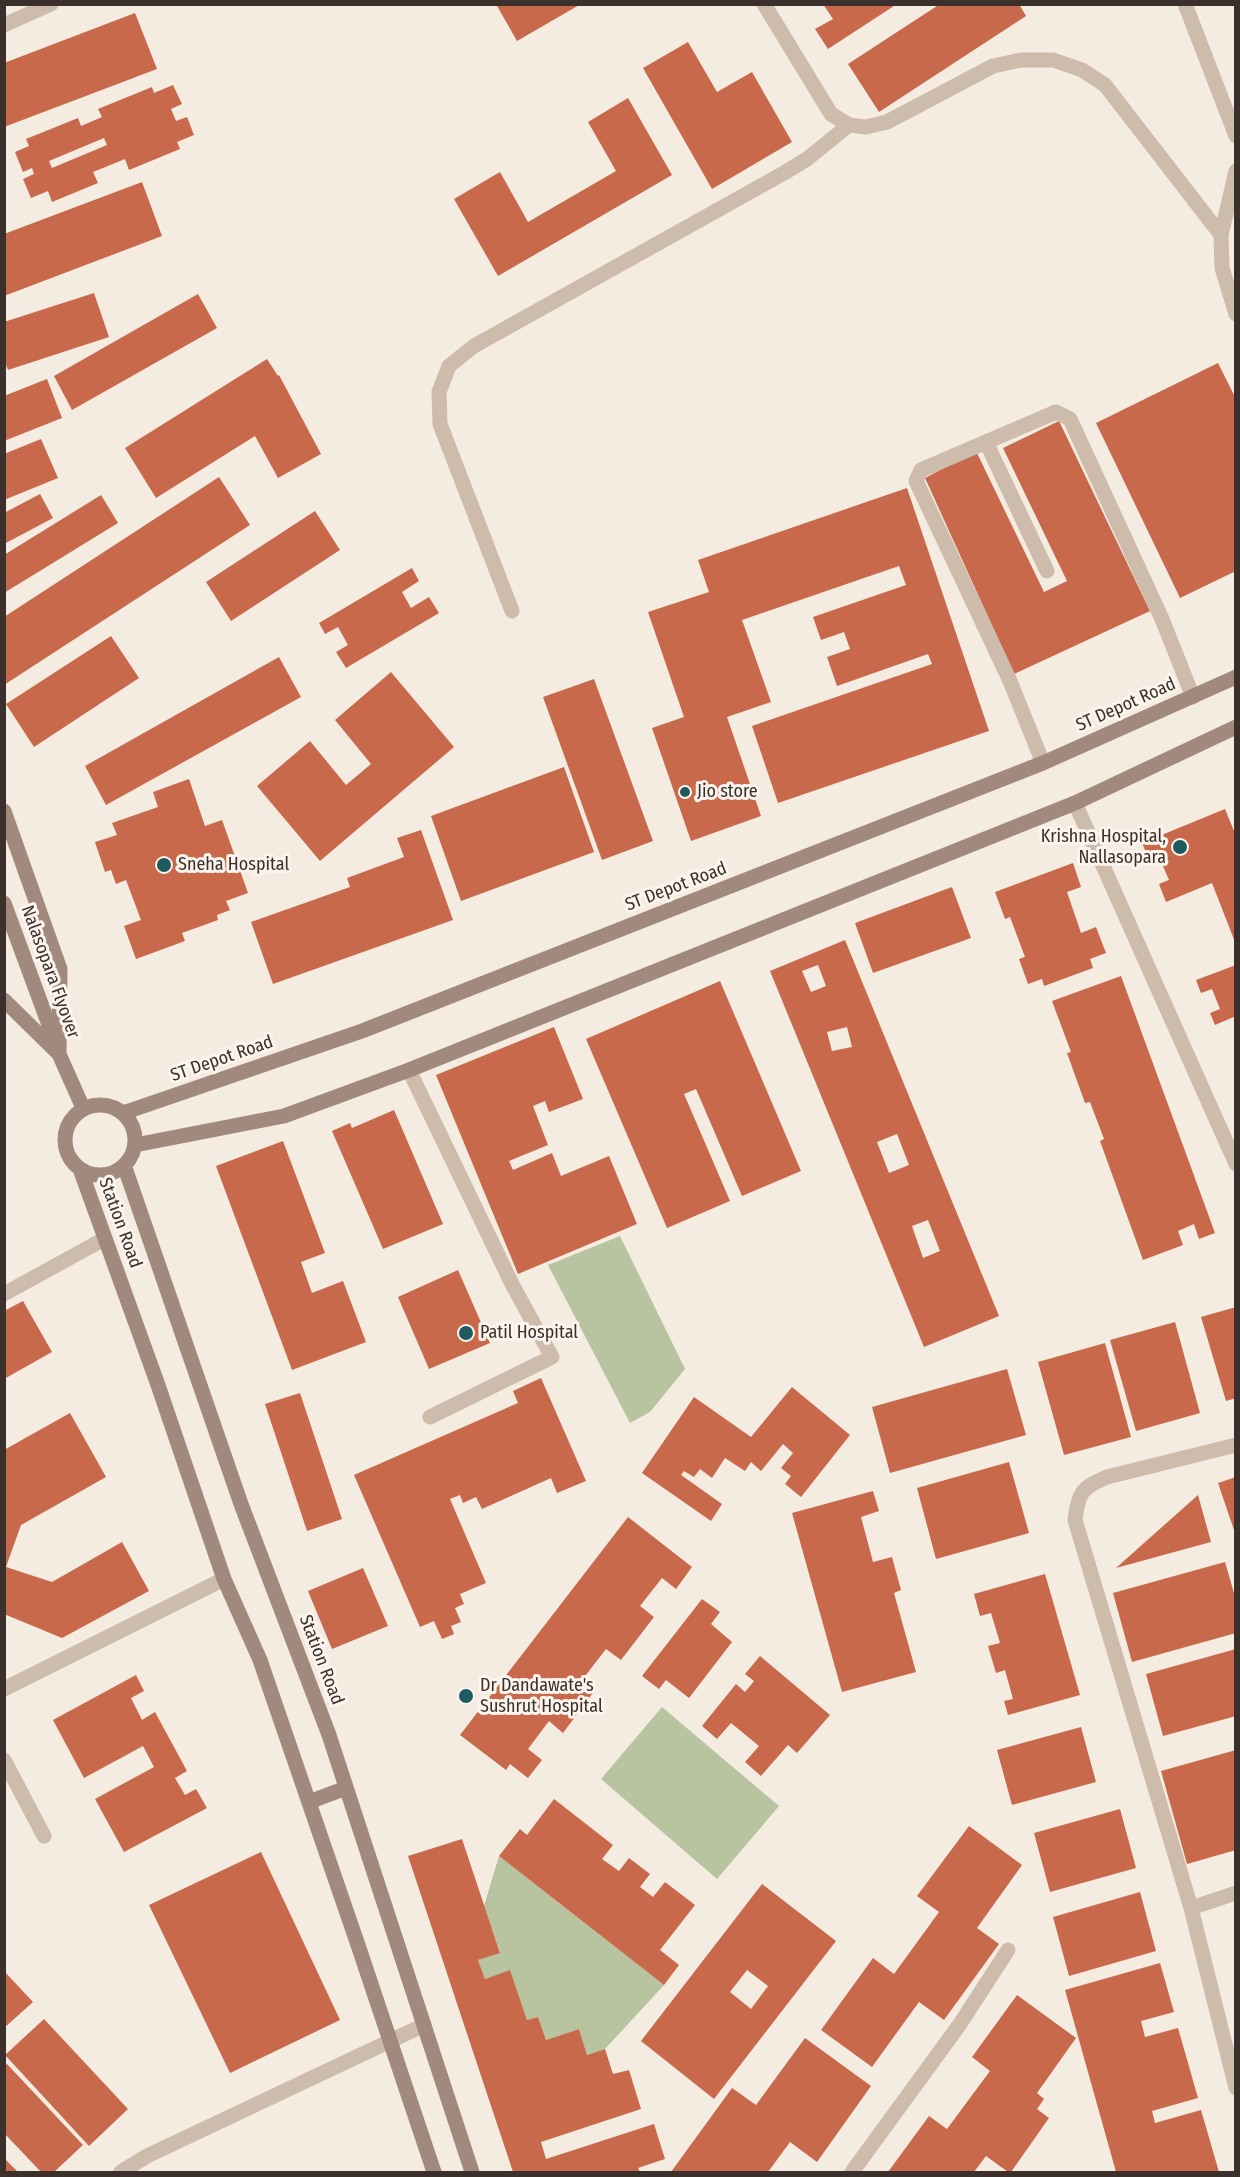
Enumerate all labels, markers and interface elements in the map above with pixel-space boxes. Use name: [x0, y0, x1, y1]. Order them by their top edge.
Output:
street label: ST Depot Road: [1073, 673, 1179, 737]
place label: Jio store: [697, 781, 758, 803]
marker: Jio store: [678, 785, 692, 799]
place label: Krishna Hospital, Nallasopara: [1041, 826, 1166, 868]
marker: Krishna Hospital, Nallasopara: [1171, 838, 1189, 856]
place label: Sneha Hospital: [178, 854, 289, 876]
marker: Sneha Hospital: [155, 856, 173, 874]
street label: ST Depot Road: [622, 858, 730, 916]
street label: Nalasopara Flyover: [16, 903, 84, 1041]
street label: ST Depot Road: [168, 1031, 276, 1087]
street label: Station Road: [94, 1175, 146, 1271]
place label: Patil Hospital: [480, 1322, 578, 1344]
marker: Patil Hospital: [457, 1324, 475, 1342]
street label: Station Road: [294, 1612, 348, 1708]
place label: Dr Dandawate's Sushrut Hospital: [480, 1675, 603, 1718]
marker: Dr Dandawate's Sushrut Hospital: [457, 1687, 475, 1705]

